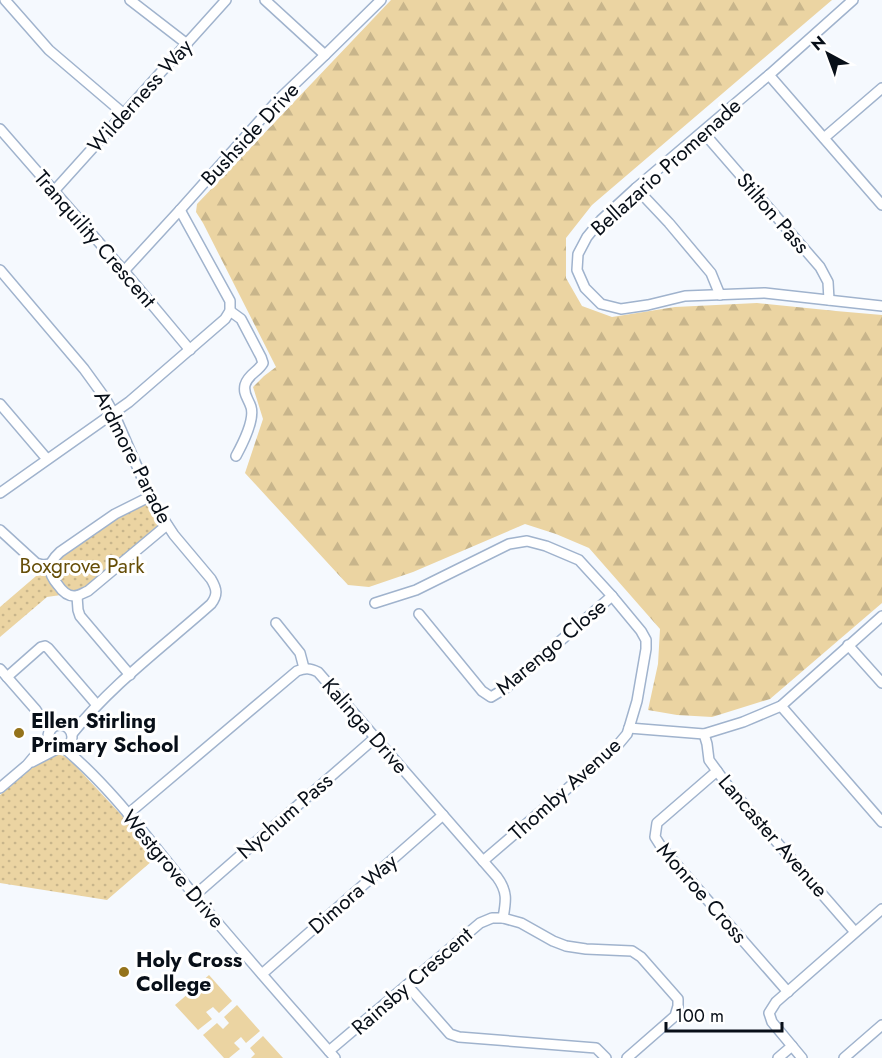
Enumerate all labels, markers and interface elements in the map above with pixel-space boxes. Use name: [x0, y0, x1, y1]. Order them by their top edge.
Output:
north arrow: [798, 24, 858, 84]
text: N: [806, 30, 831, 56]
street label: Wilderness Way: [81, 32, 200, 160]
street label: Bushside Drive: [194, 75, 306, 192]
street label: Bellazario Promenade: [584, 91, 748, 243]
street label: Tranquility Crescent: [27, 164, 163, 314]
street label: Stilton Pass: [729, 166, 817, 260]
street label: Ardmore Parade: [87, 385, 180, 529]
park label: Boxgrove Park: [20, 551, 145, 581]
street label: Marengo Close: [489, 592, 613, 702]
street label: Kalinga Drive: [315, 672, 415, 781]
place label: Ellen Stirling Primary School: [31, 706, 179, 760]
marker: Ellen Stirling Primary School: [12, 726, 26, 740]
street label: Thomby Avenue: [502, 730, 628, 847]
street label: Nychum Pass: [231, 766, 339, 866]
street label: Lancaster Avenue: [711, 768, 835, 904]
street label: Westgrove Drive: [115, 803, 232, 935]
street label: Monroe Cross: [650, 836, 754, 950]
street label: Dimora Way: [302, 846, 405, 941]
street label: Rainsby Crescent: [345, 920, 479, 1042]
place label: Holy Cross College: [136, 945, 243, 999]
marker: Holy Cross College: [117, 965, 131, 979]
scale bar: [666, 995, 782, 1033]
text: 100 m: [675, 1003, 724, 1029]

